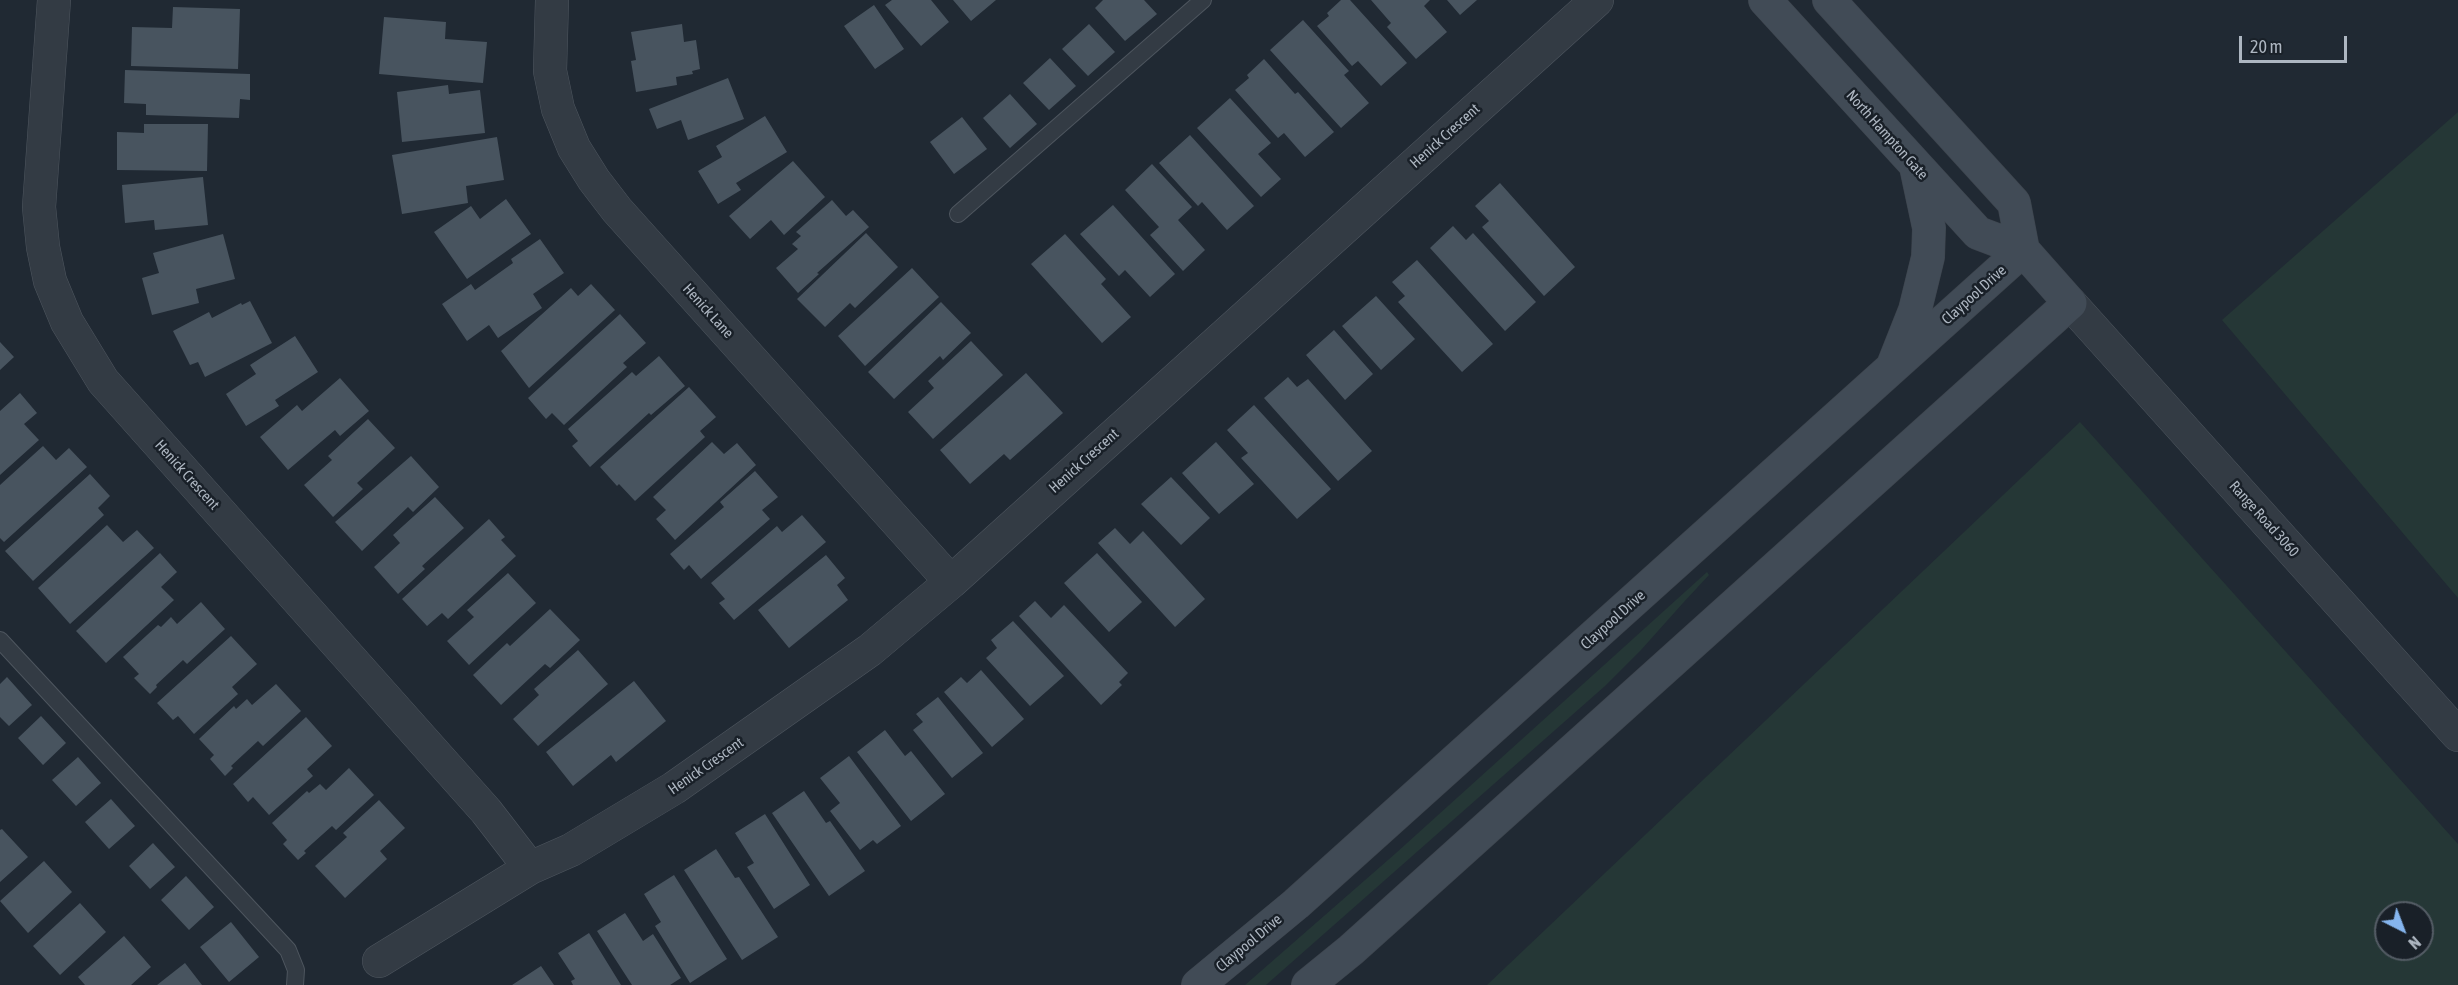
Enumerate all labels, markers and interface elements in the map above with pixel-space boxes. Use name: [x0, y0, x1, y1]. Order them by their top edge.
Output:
scale bar: [2242, 24, 2350, 62]
text: 20 m: [2250, 36, 2282, 57]
street label: North Hampton Gate: [1842, 87, 1932, 183]
street label: Henick Crescent: [1406, 100, 1484, 172]
street label: Claypool Drive: [1938, 261, 2010, 329]
street label: Henick Lane: [679, 280, 737, 342]
street label: Henick Crescent: [1045, 425, 1123, 497]
street label: Henick Crescent: [151, 436, 223, 514]
street label: Range Road 3060: [2225, 477, 2303, 561]
street label: Claypool Drive: [1577, 586, 1649, 654]
street label: Henick Crescent: [665, 733, 747, 799]
north arrow: [2374, 901, 2434, 961]
street label: Claypool Drive: [1212, 910, 1286, 976]
text: N: [2405, 933, 2424, 953]

